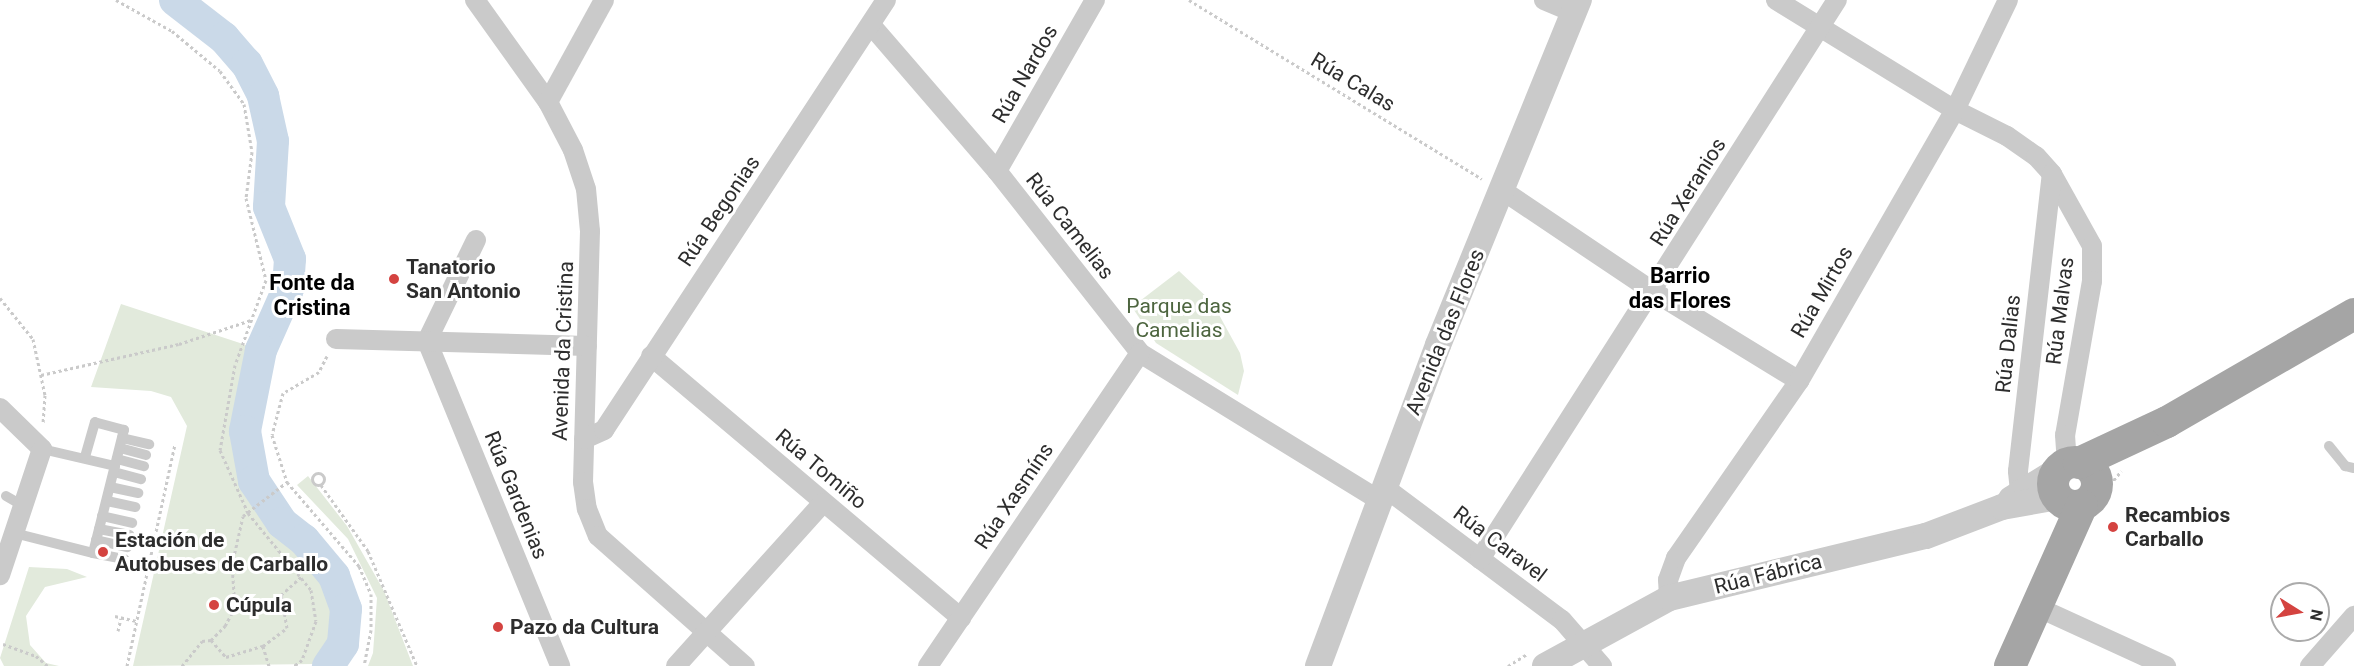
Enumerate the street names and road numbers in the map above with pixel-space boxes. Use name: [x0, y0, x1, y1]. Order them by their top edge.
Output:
street label: Rúa Nardos: [987, 20, 1063, 128]
street label: Rúa Calas: [1306, 47, 1400, 117]
street label: Rúa Xeranios: [1645, 133, 1731, 251]
street label: Rúa Begonias: [673, 151, 765, 271]
street label: Rúa Camelias: [1021, 168, 1119, 284]
street label: Rúa Mirtos: [1786, 242, 1858, 342]
street label: Avenida das Flores: [1400, 245, 1490, 419]
street label: Rúa Malvas: [2041, 256, 2079, 366]
street label: Avenida da Cristina: [547, 261, 579, 441]
street label: Rúa Dalias: [1990, 294, 2026, 394]
street label: Rúa Tomiño: [770, 423, 872, 515]
street label: Rúa Gardenias: [479, 427, 553, 563]
street label: Rúa Xasmíns: [969, 438, 1059, 554]
street label: Rúa Caravel: [1448, 501, 1552, 587]
street label: Rúa Fábrica: [1711, 548, 1825, 600]

